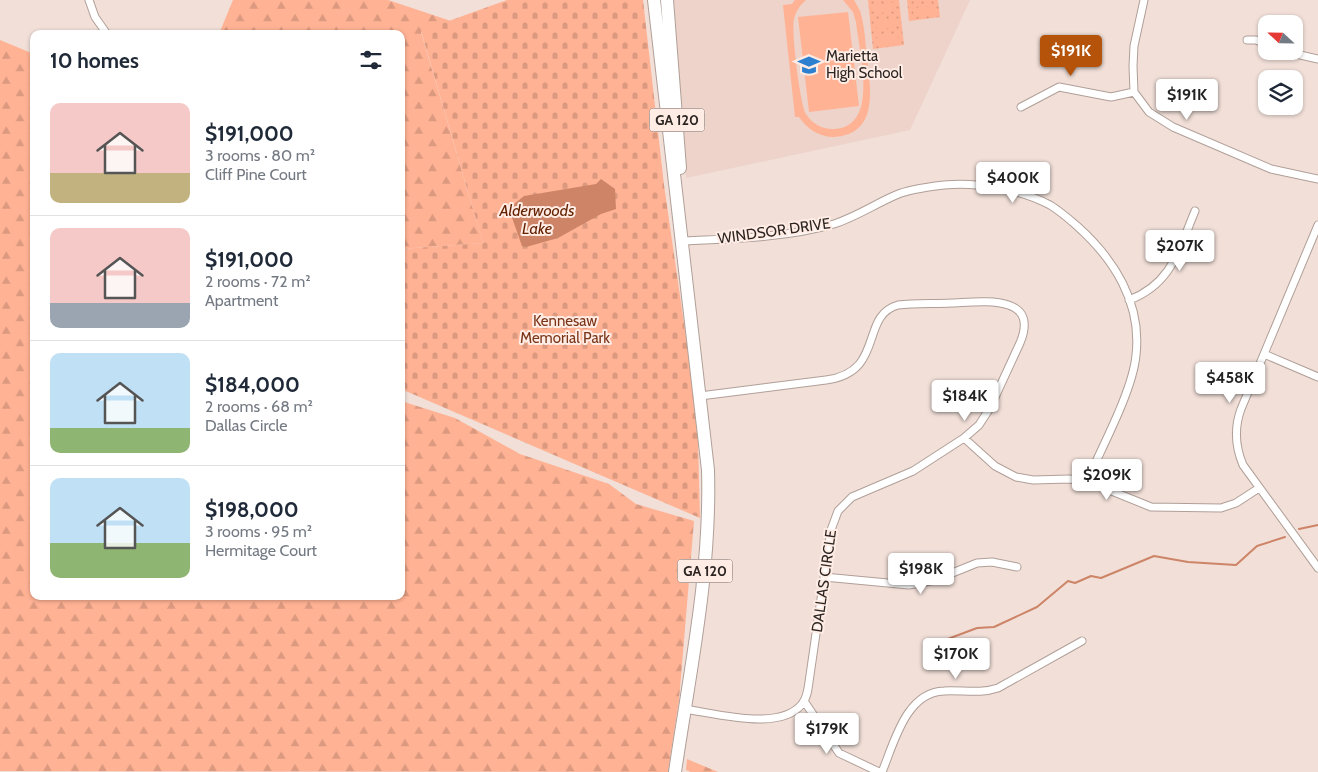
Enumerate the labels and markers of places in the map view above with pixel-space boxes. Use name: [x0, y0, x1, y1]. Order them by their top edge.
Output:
pin: $191K: [1036, 34, 1106, 77]
place label: Marietta High School: [826, 47, 903, 82]
school or university icon: Marietta High School: [796, 52, 822, 78]
pin: $191K: [1152, 78, 1222, 121]
pin: $400K: [978, 162, 1048, 204]
pin: $207K: [1145, 230, 1215, 272]
pin: $458K: [1195, 362, 1265, 404]
pin: $184K: [930, 380, 1000, 422]
pin: $209K: [1072, 458, 1142, 501]
pin: $198K: [886, 552, 956, 595]
pin: $170K: [921, 638, 991, 680]
pin: $179K: [792, 712, 862, 755]

